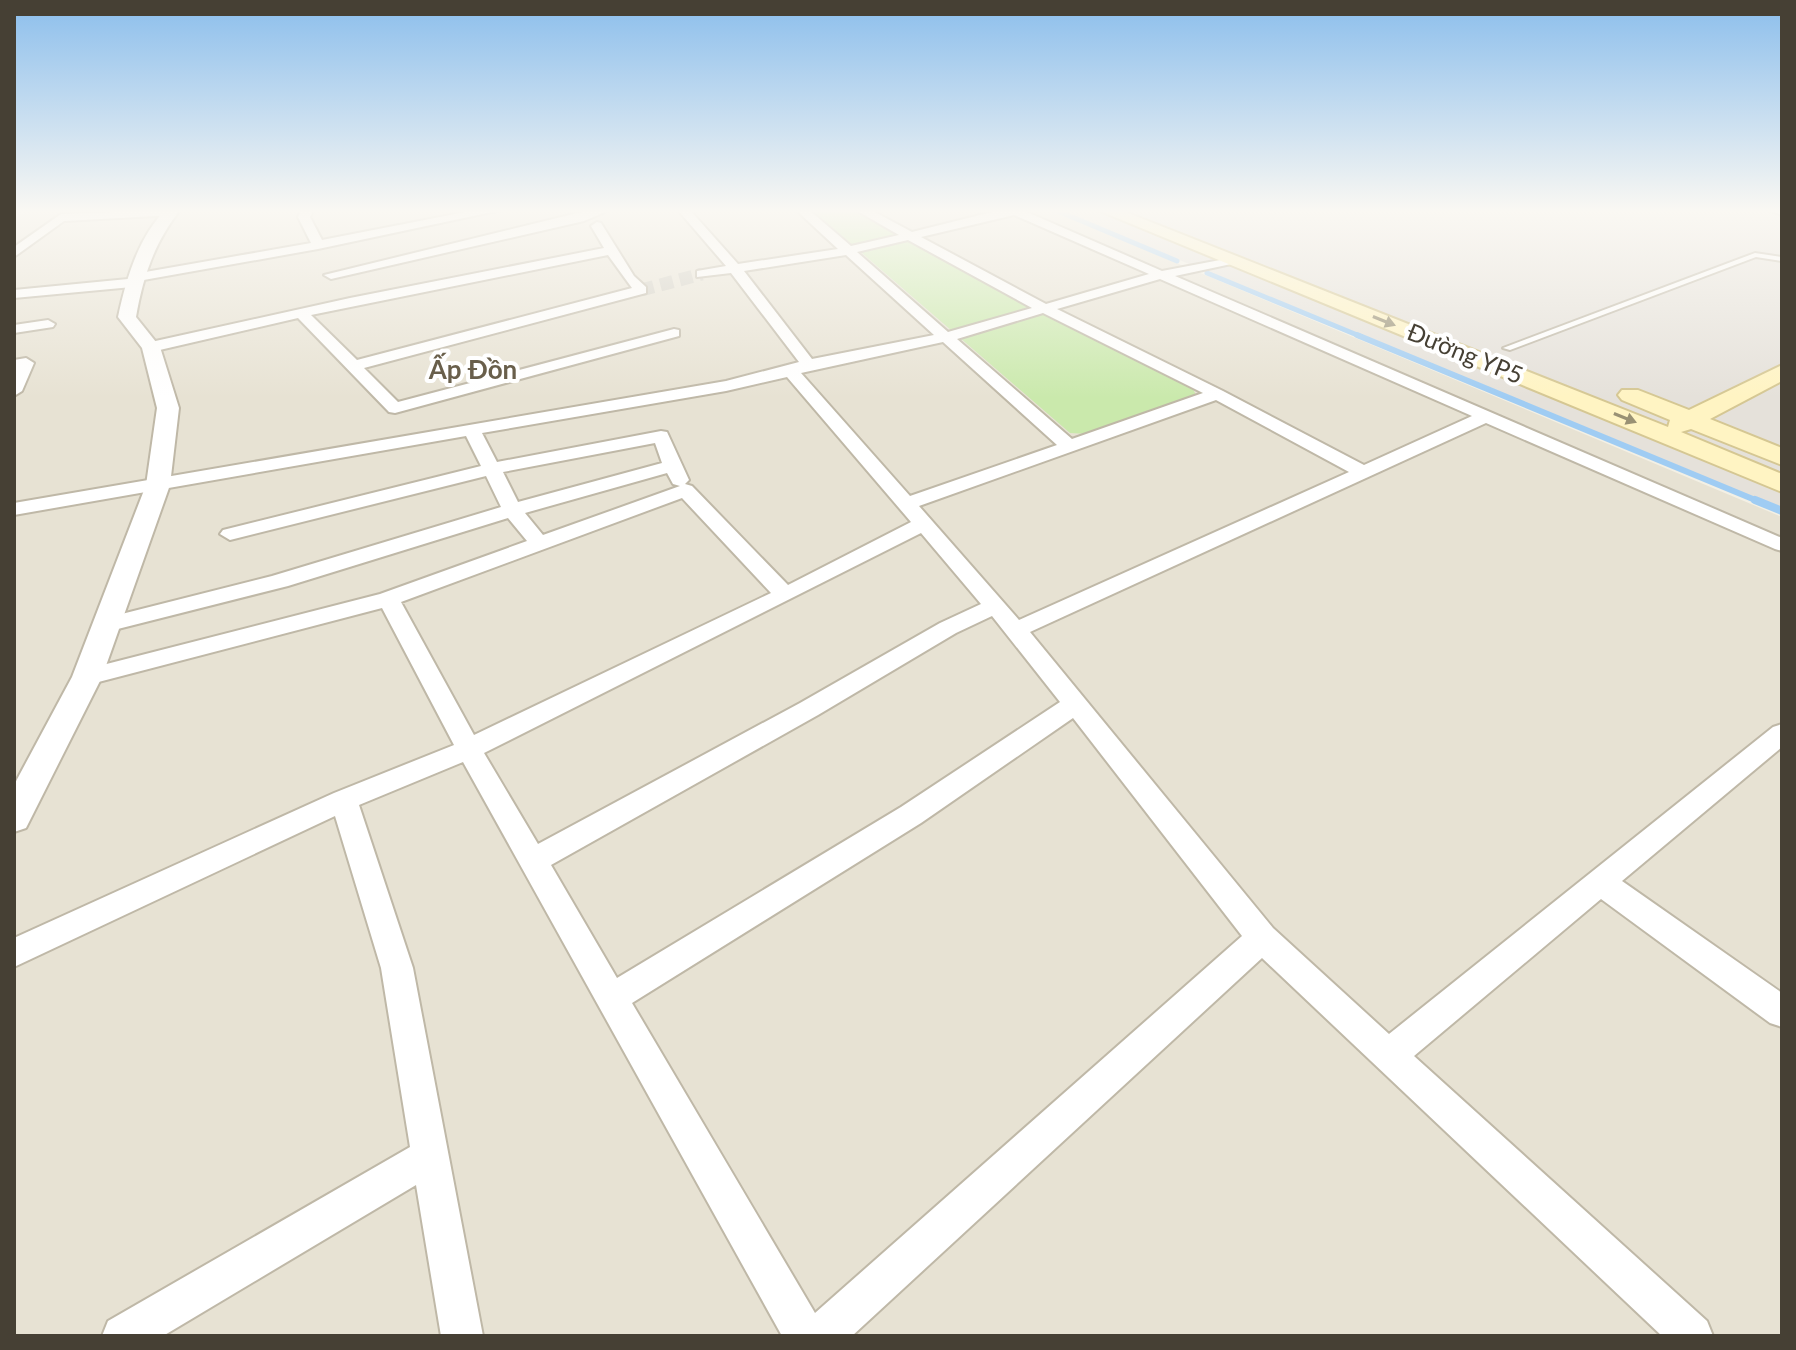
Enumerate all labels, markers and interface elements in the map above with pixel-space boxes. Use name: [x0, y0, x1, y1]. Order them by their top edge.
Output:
one-way arrow: [1372, 315, 1396, 328]
street label: Đường YP5: [1403, 316, 1528, 389]
district label: Ấp Đồn: [428, 352, 517, 385]
one-way arrow: [1613, 412, 1637, 425]

